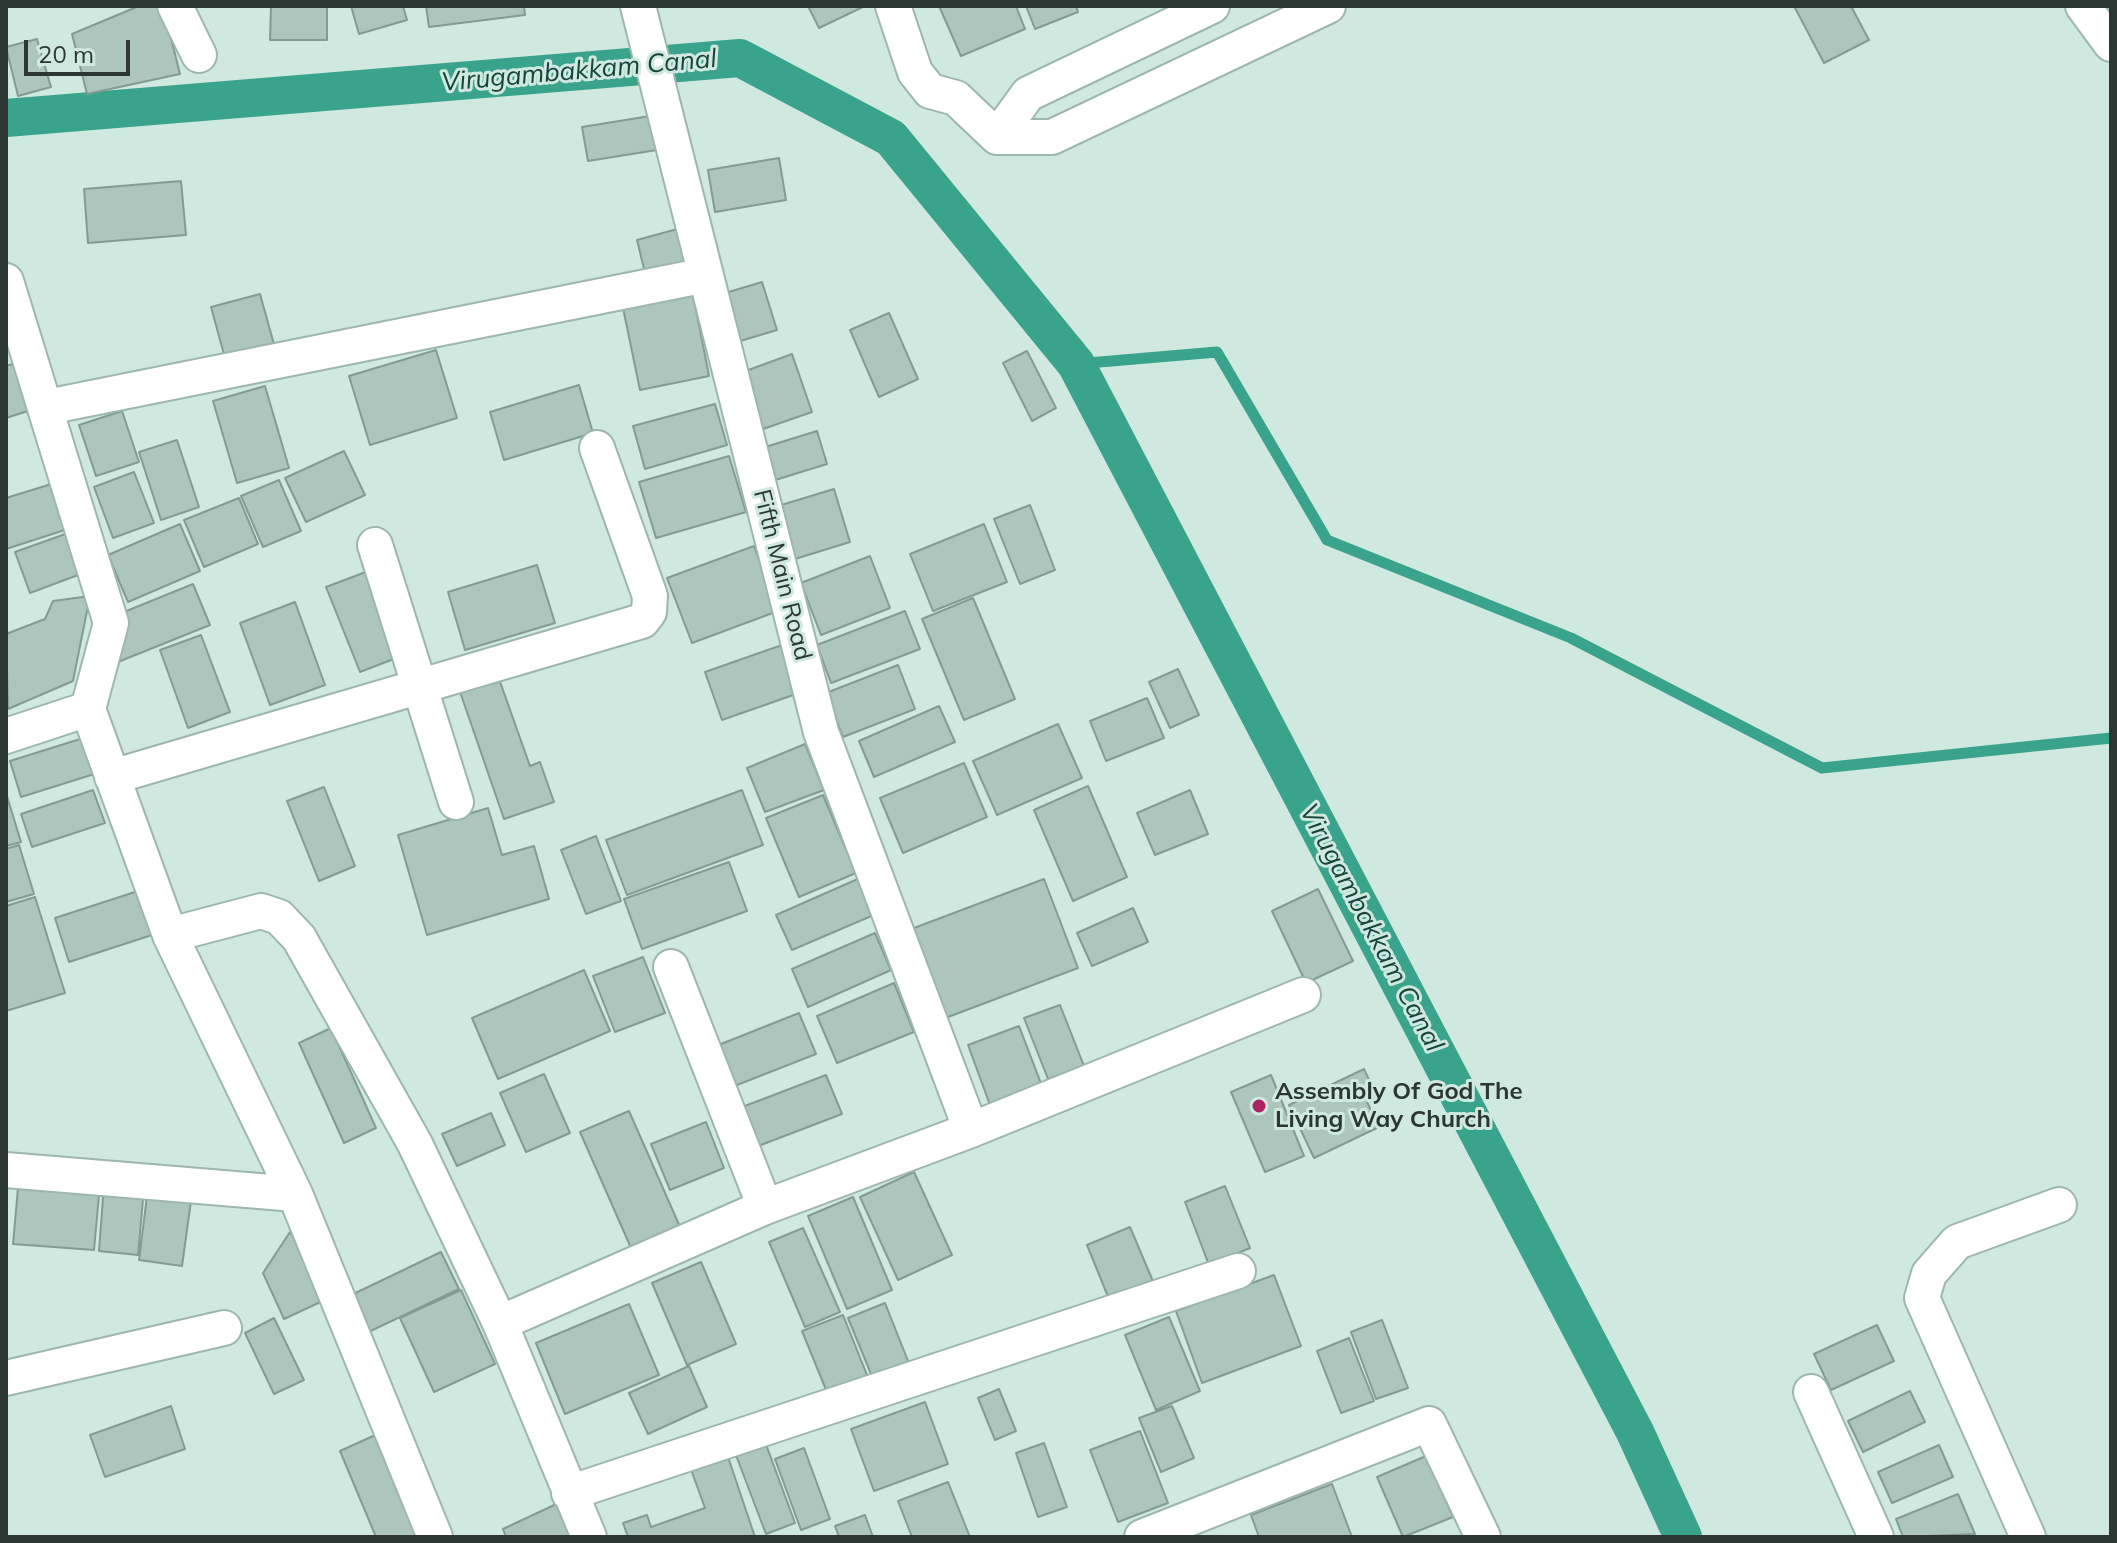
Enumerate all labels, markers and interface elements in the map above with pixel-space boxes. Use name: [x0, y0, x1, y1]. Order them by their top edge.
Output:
scale bar: [28, 24, 134, 74]
text: 20 m: [38, 39, 94, 69]
water label: Virugambakkam Canal: [440, 43, 718, 99]
street label: Fifth Main Road: [747, 486, 817, 664]
water label: Virugambakkam Canal: [1292, 799, 1450, 1057]
place label: Assembly Of God The Living Way Church: [1275, 1078, 1523, 1134]
marker: Assembly Of God The Living Way Church: [1250, 1097, 1268, 1115]

